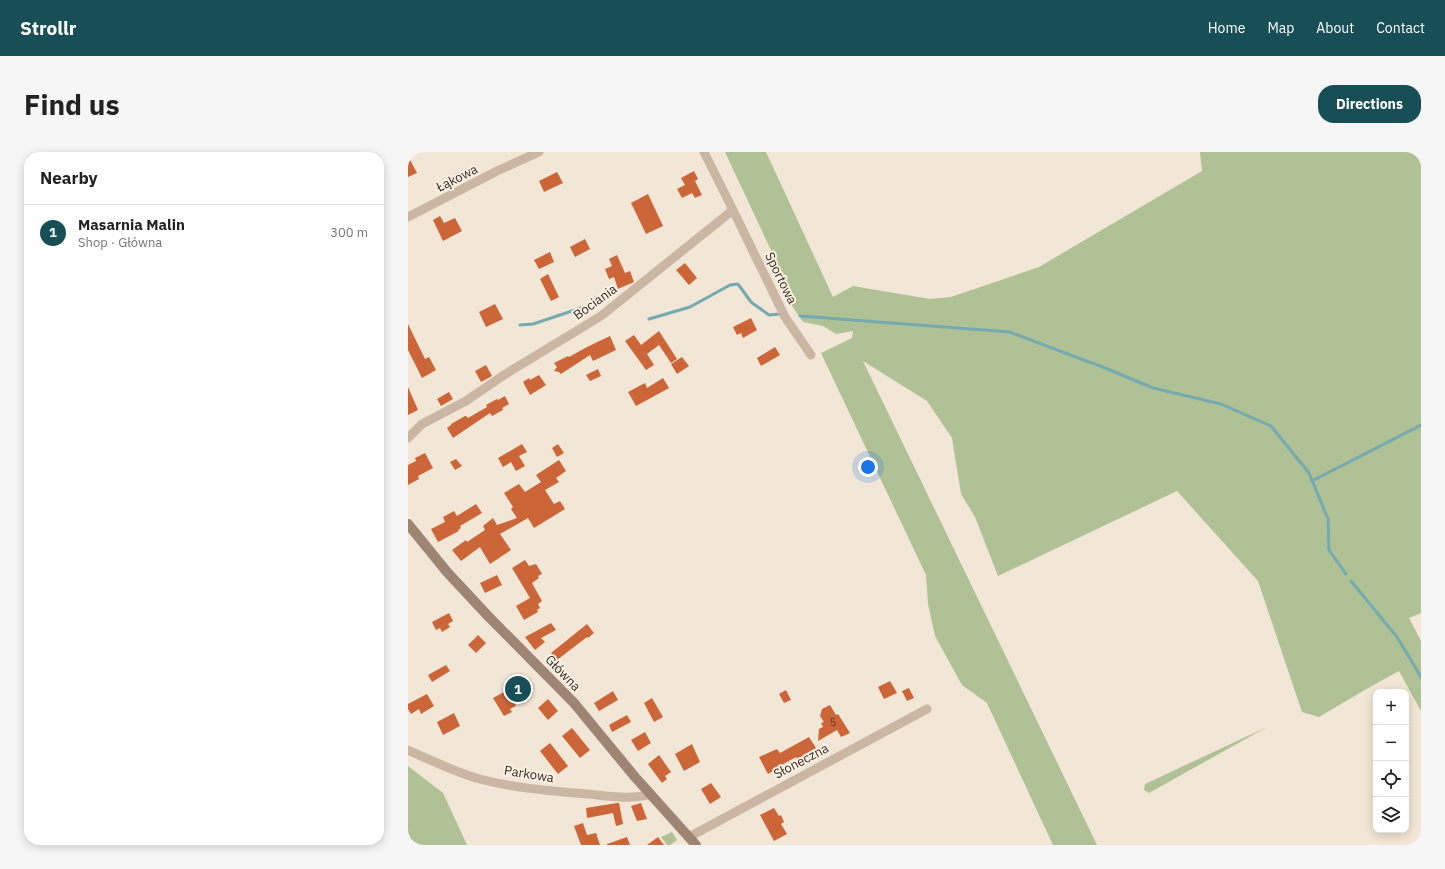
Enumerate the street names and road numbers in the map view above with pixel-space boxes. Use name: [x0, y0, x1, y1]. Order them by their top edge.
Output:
street label: Łąkowa: [433, 160, 481, 196]
street label: Sportowa: [761, 249, 801, 307]
street label: Bociania: [570, 280, 620, 324]
street label: Główna: [542, 651, 584, 695]
street label: Słoneczna: [771, 739, 831, 783]
street label: Parkowa: [503, 762, 555, 786]

